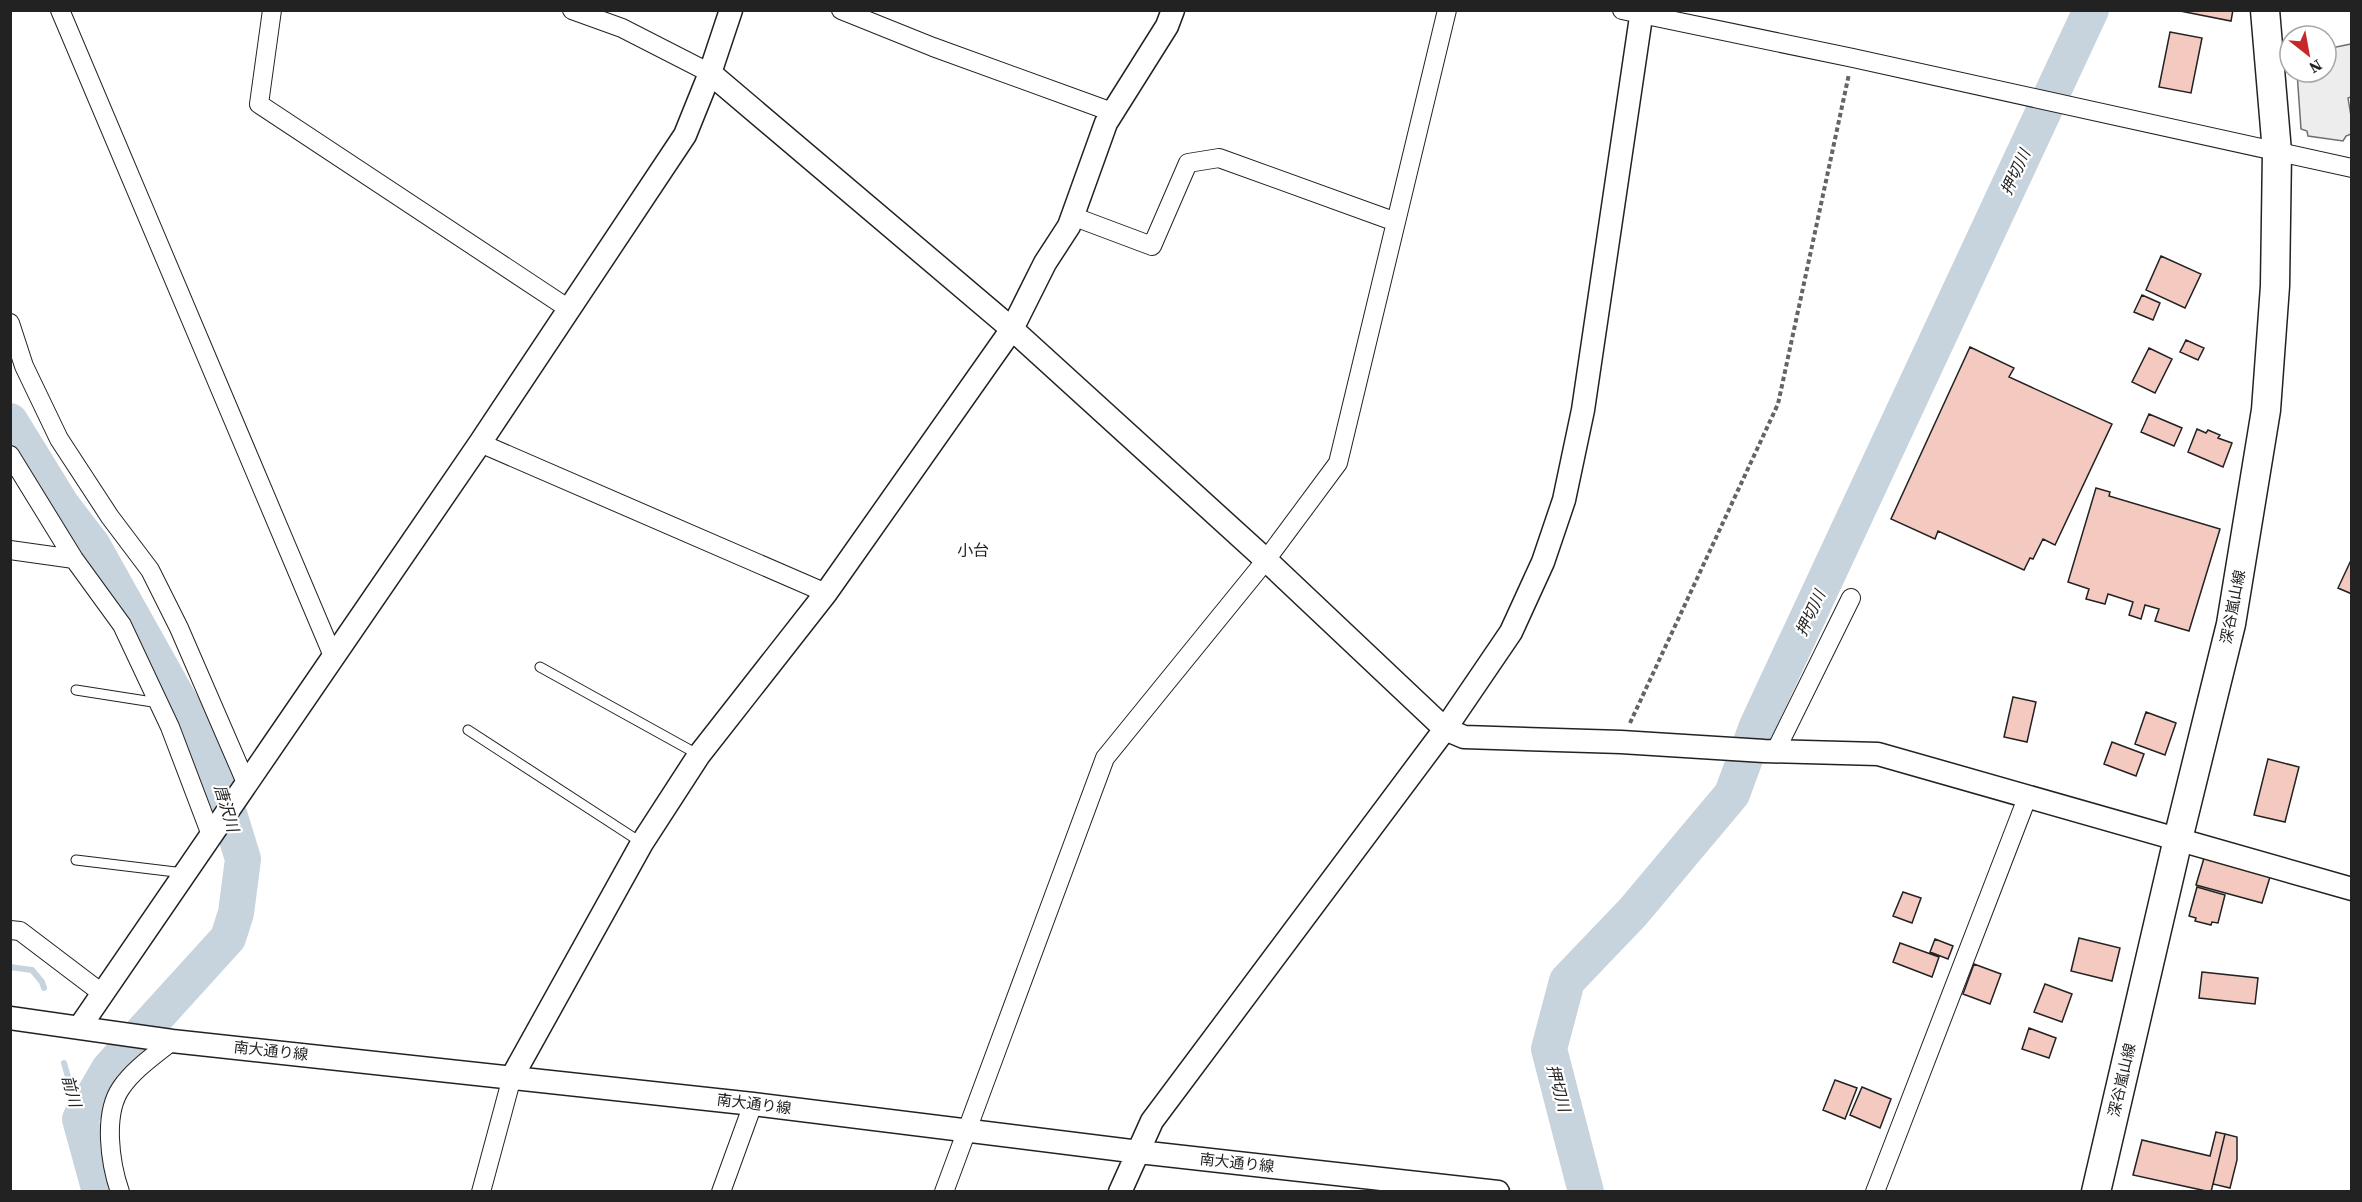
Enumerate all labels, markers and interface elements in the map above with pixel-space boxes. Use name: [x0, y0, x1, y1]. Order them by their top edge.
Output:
north arrow: [2278, 24, 2338, 84]
text: N: [2305, 54, 2326, 79]
water label: 押切川: [1995, 144, 2036, 198]
district label: 小台: [957, 539, 989, 561]
street label: 深谷嵐山線: [2215, 568, 2250, 646]
water label: 押切川: [1790, 585, 1831, 639]
water label: 唐沢川: [209, 782, 245, 836]
street label: 南大通り線: [233, 1036, 309, 1065]
street label: 深谷嵐山線: [2103, 1041, 2140, 1119]
water label: 押切川: [1542, 1062, 1576, 1116]
water label: 前川: [57, 1073, 87, 1111]
street label: 南大通り線: [716, 1089, 793, 1118]
street label: 南大通り線: [1199, 1148, 1275, 1177]

